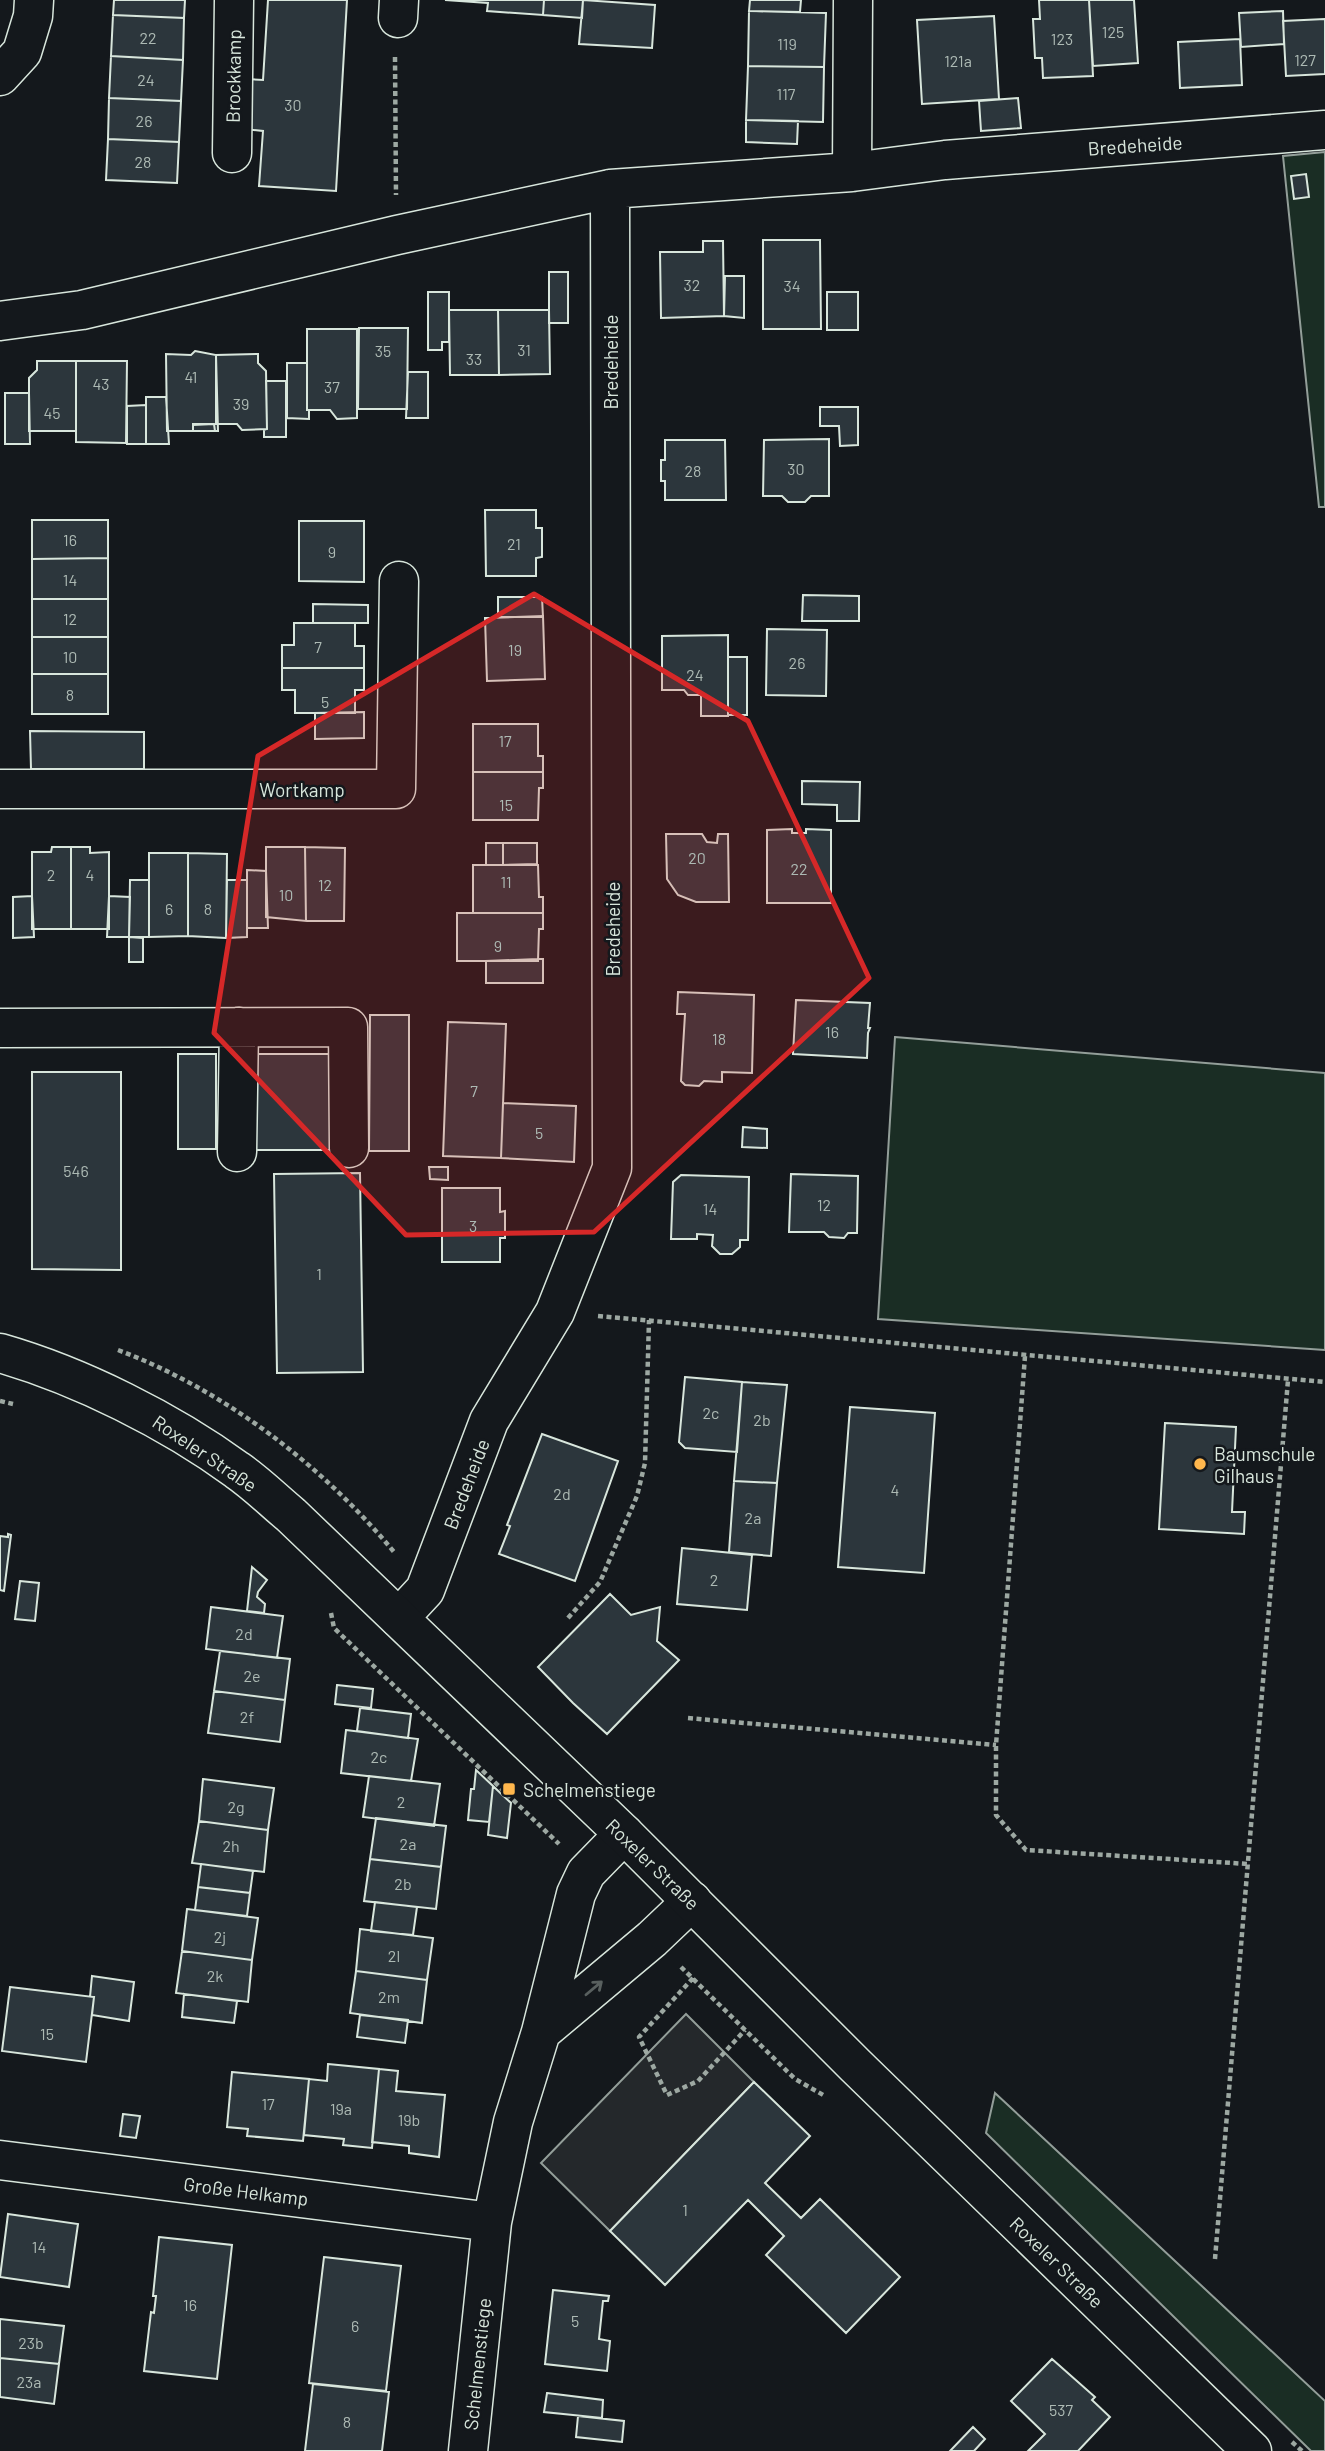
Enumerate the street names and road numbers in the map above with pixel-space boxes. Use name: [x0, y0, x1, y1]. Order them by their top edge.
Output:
street label: Brockkamp: [221, 29, 245, 123]
street label: Bredeheide: [1087, 130, 1183, 160]
street label: Bredeheide: [599, 315, 622, 409]
street label: Wortkamp: [259, 778, 345, 801]
street label: Bredeheide: [601, 882, 624, 976]
street label: Roxeler Straße: [148, 1410, 262, 1496]
street label: Bredeheide: [438, 1436, 494, 1532]
street label: Roxeler Straße: [601, 1814, 705, 1914]
street label: Große Helkamp: [182, 2172, 310, 2210]
street label: Roxeler Straße: [1005, 2212, 1109, 2312]
street label: Schelmenstiege: [459, 2297, 495, 2431]

